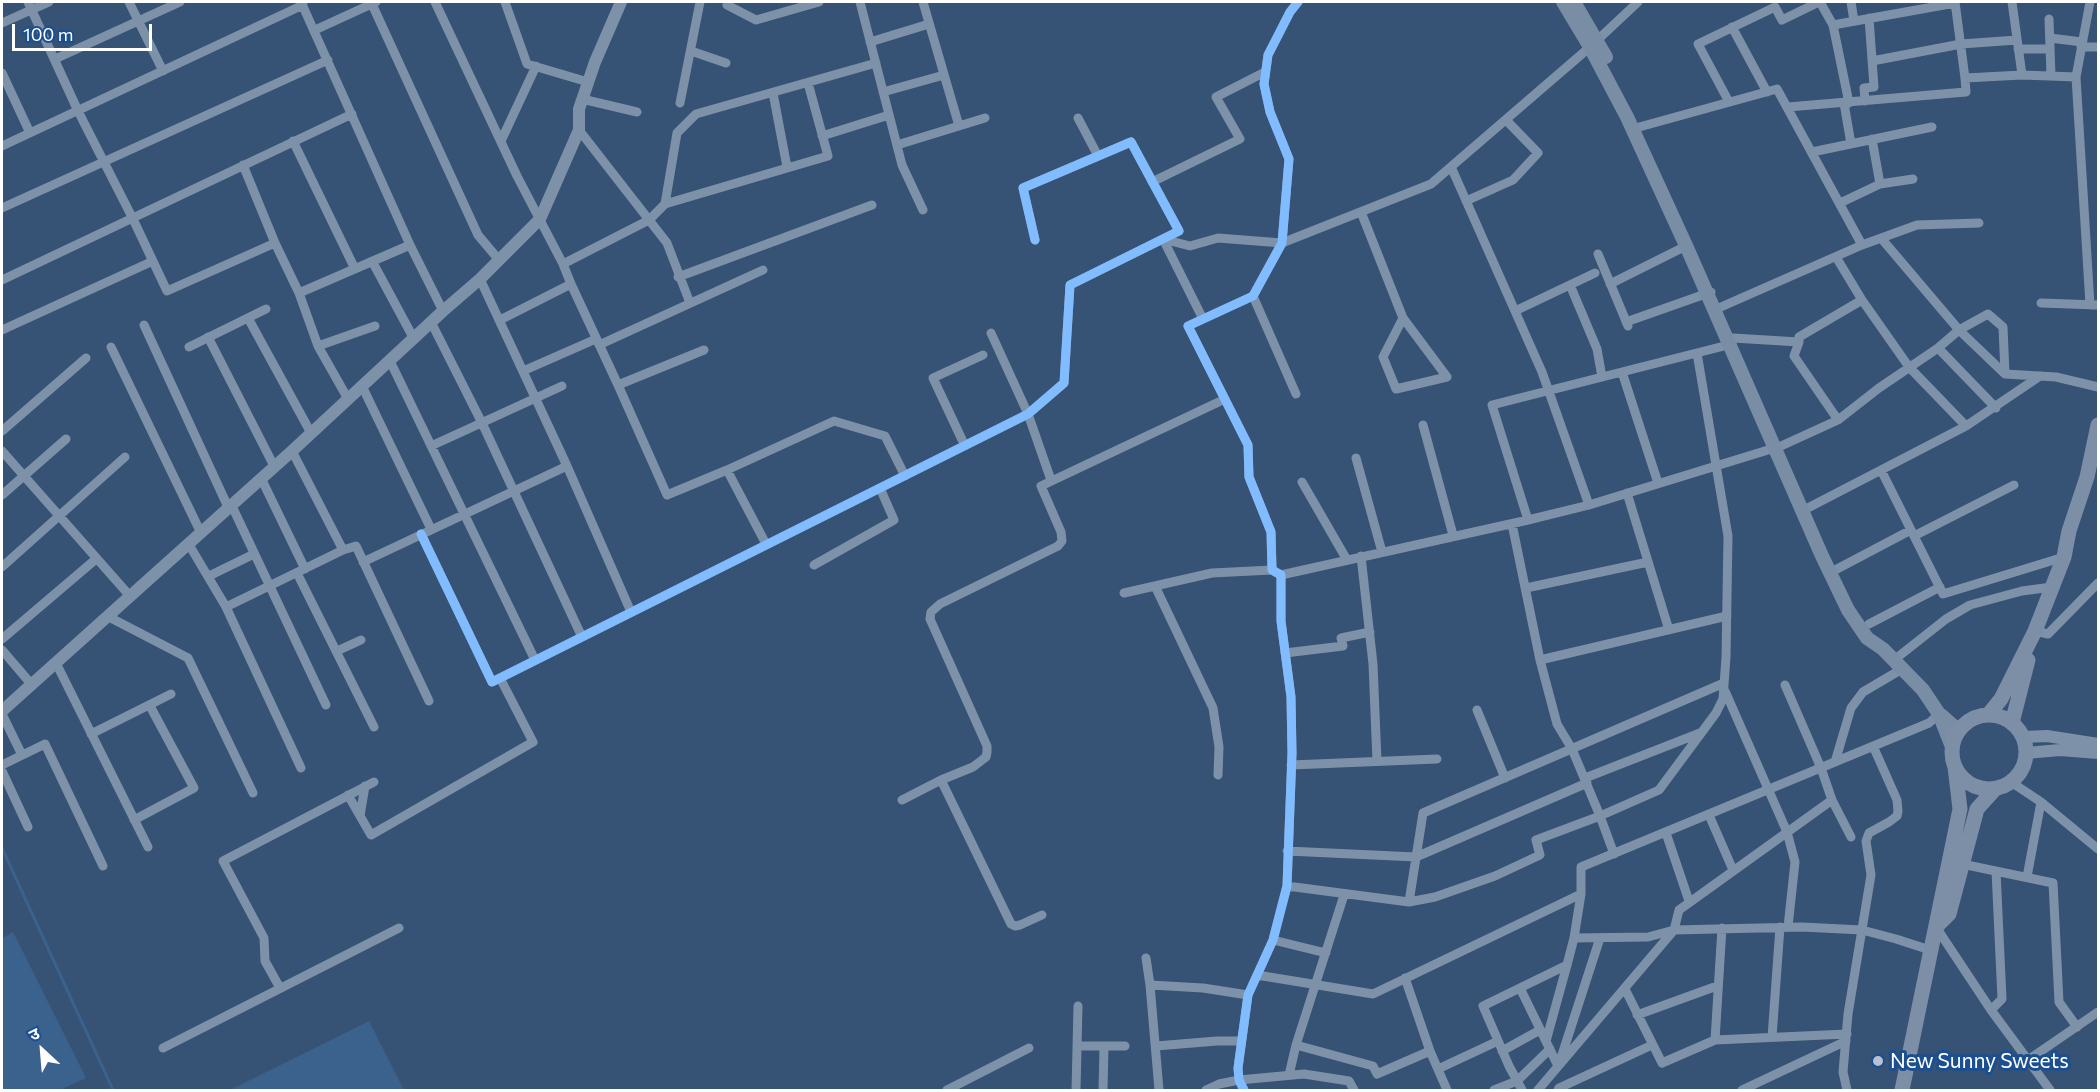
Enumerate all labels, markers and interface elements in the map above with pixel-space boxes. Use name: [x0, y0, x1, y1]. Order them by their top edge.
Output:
scale bar: [15, 12, 154, 50]
text: 100 m: [23, 23, 73, 45]
north arrow: [12, 1020, 72, 1080]
text: उ: [26, 1023, 42, 1044]
place label: New Sunny Sweets: [1890, 1048, 2069, 1074]
marker: New Sunny Sweets: [1871, 1054, 1885, 1068]

